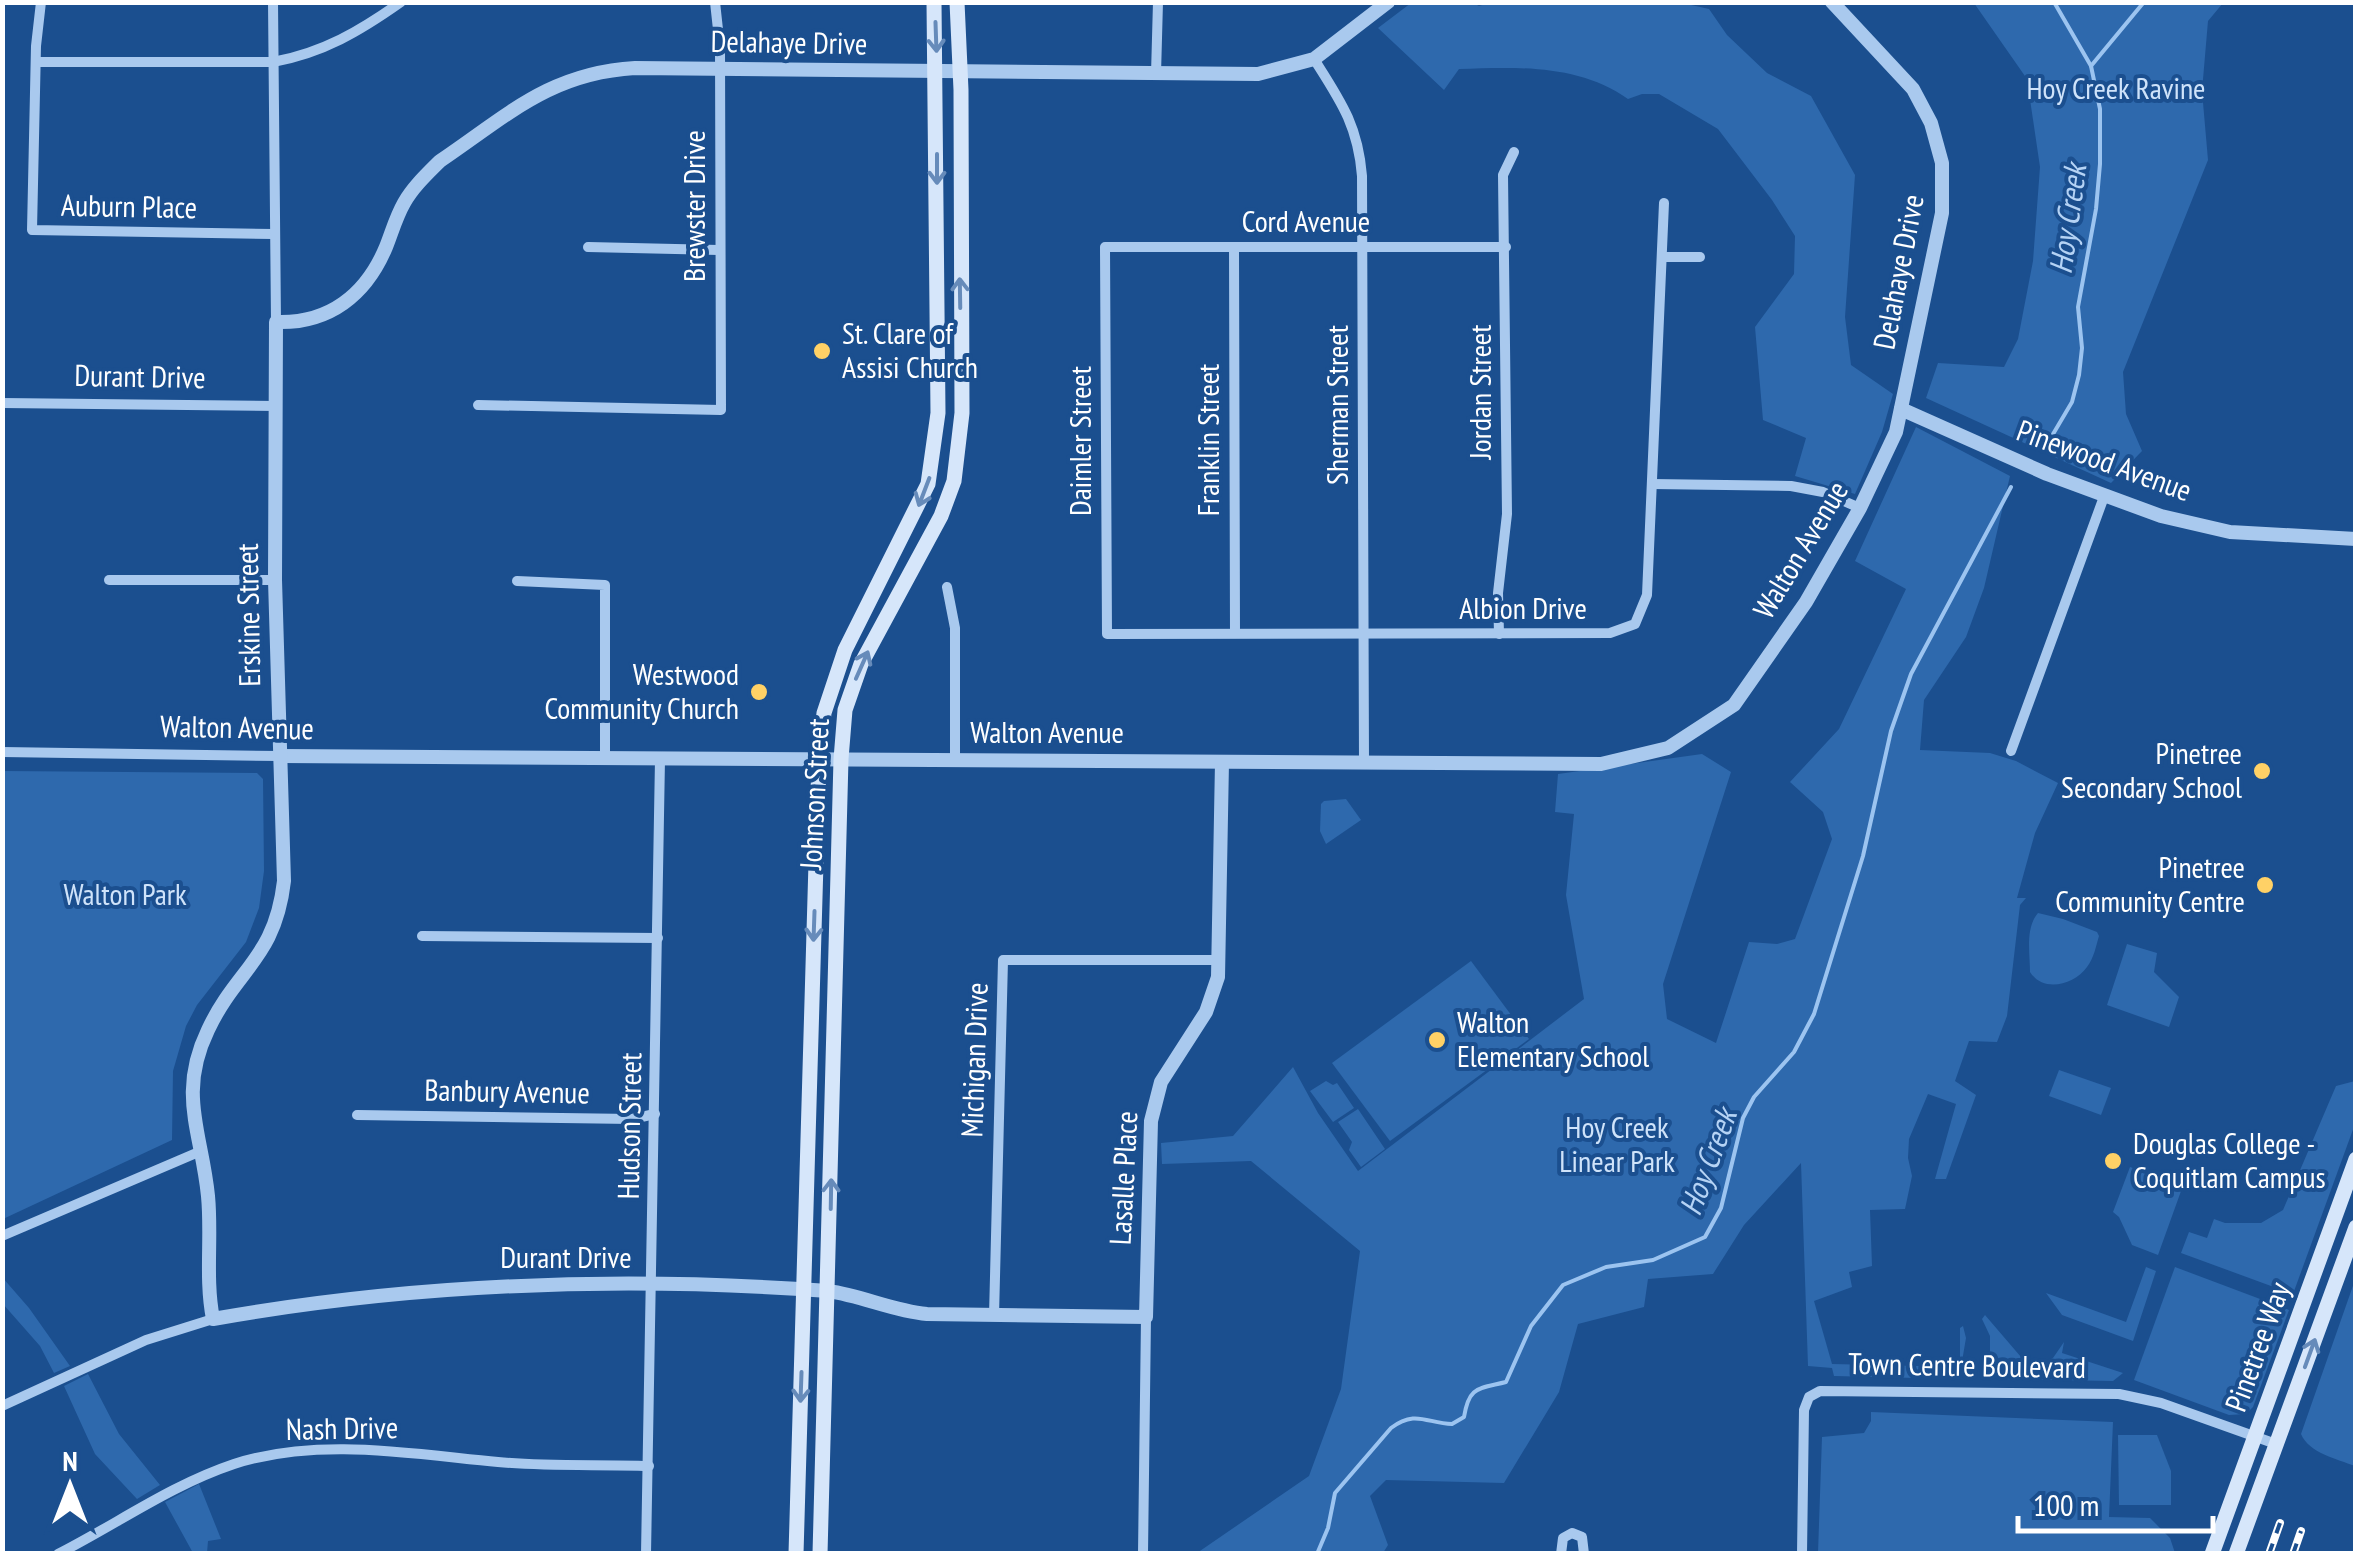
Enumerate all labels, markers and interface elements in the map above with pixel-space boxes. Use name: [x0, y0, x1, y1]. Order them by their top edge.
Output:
street label: Delahaye Drive: [710, 21, 868, 62]
one-way arrow: [927, 21, 946, 53]
park label: Hoy Creek Ravine: [2026, 68, 2206, 107]
street label: Brewster Drive: [674, 130, 713, 282]
one-way arrow: [928, 152, 946, 185]
water label: Hoy Creek: [2039, 158, 2096, 276]
street label: Auburn Place: [61, 185, 197, 226]
street label: Delahaye Drive: [1863, 191, 1932, 352]
street label: Cord Avenue: [1242, 201, 1370, 240]
one-way arrow: [951, 277, 970, 309]
place label: St. Clare of Assisi Church: [842, 313, 978, 386]
street label: Sherman Street: [1317, 324, 1356, 485]
street label: Jordan Street: [1460, 324, 1499, 461]
marker: St. Clare of Assisi Church: [811, 340, 833, 362]
street label: Durant Drive: [74, 355, 206, 396]
street label: Franklin Street: [1188, 363, 1227, 516]
street label: Daimler Street: [1060, 365, 1099, 516]
street label: Pinewood Avenue: [2012, 410, 2197, 509]
street label: Walton Avenue: [1743, 473, 1856, 625]
one-way arrow: [914, 476, 932, 507]
street label: Erskine Street: [227, 542, 268, 687]
street label: Albion Drive: [1459, 588, 1587, 627]
one-way arrow: [854, 650, 872, 681]
place label: Westwood Community Church: [544, 654, 739, 727]
marker: Westwood Community Church: [748, 681, 770, 703]
street label: Walton Avenue: [160, 706, 314, 747]
street label: Walton Avenue: [970, 712, 1124, 751]
street label: Johnson Street: [790, 717, 837, 871]
place label: Pinetree Secondary School: [2061, 733, 2242, 806]
marker: Pinetree Secondary School: [2251, 760, 2273, 782]
place label: Pinetree Community Centre: [2055, 847, 2245, 920]
park label: Walton Park: [63, 874, 187, 913]
marker: Pinetree Community Centre: [2254, 874, 2276, 896]
one-way arrow: [805, 910, 824, 942]
street label: Michigan Drive: [951, 982, 996, 1138]
place label: Walton Elementary School: [1457, 1002, 1649, 1075]
marker: Walton Elementary School: [1426, 1029, 1448, 1051]
street label: Hudson Street: [608, 1051, 649, 1200]
street label: Banbury Avenue: [424, 1070, 590, 1111]
water label: Hoy Creek: [1668, 1099, 1747, 1221]
park label: Hoy Creek Linear Park: [1559, 1107, 1675, 1180]
street label: Lasalle Place: [1100, 1110, 1145, 1246]
place label: Douglas College - Coquitlam Campus: [2133, 1123, 2326, 1196]
marker: Douglas College - Coquitlam Campus: [2102, 1150, 2124, 1172]
one-way arrow: [821, 1178, 840, 1210]
street label: Durant Drive: [500, 1237, 632, 1276]
street label: Pinetree Way: [2215, 1276, 2298, 1417]
one-way arrow: [2302, 1338, 2320, 1369]
street label: Town Centre Boulevard: [1848, 1343, 2086, 1386]
one-way arrow: [792, 1371, 811, 1403]
street label: Nash Drive: [285, 1407, 398, 1448]
north arrow: [20, 1436, 120, 1536]
text: N: [62, 1442, 78, 1479]
scale bar: [2018, 1471, 2213, 1533]
text: 100 m: [2033, 1485, 2099, 1524]

